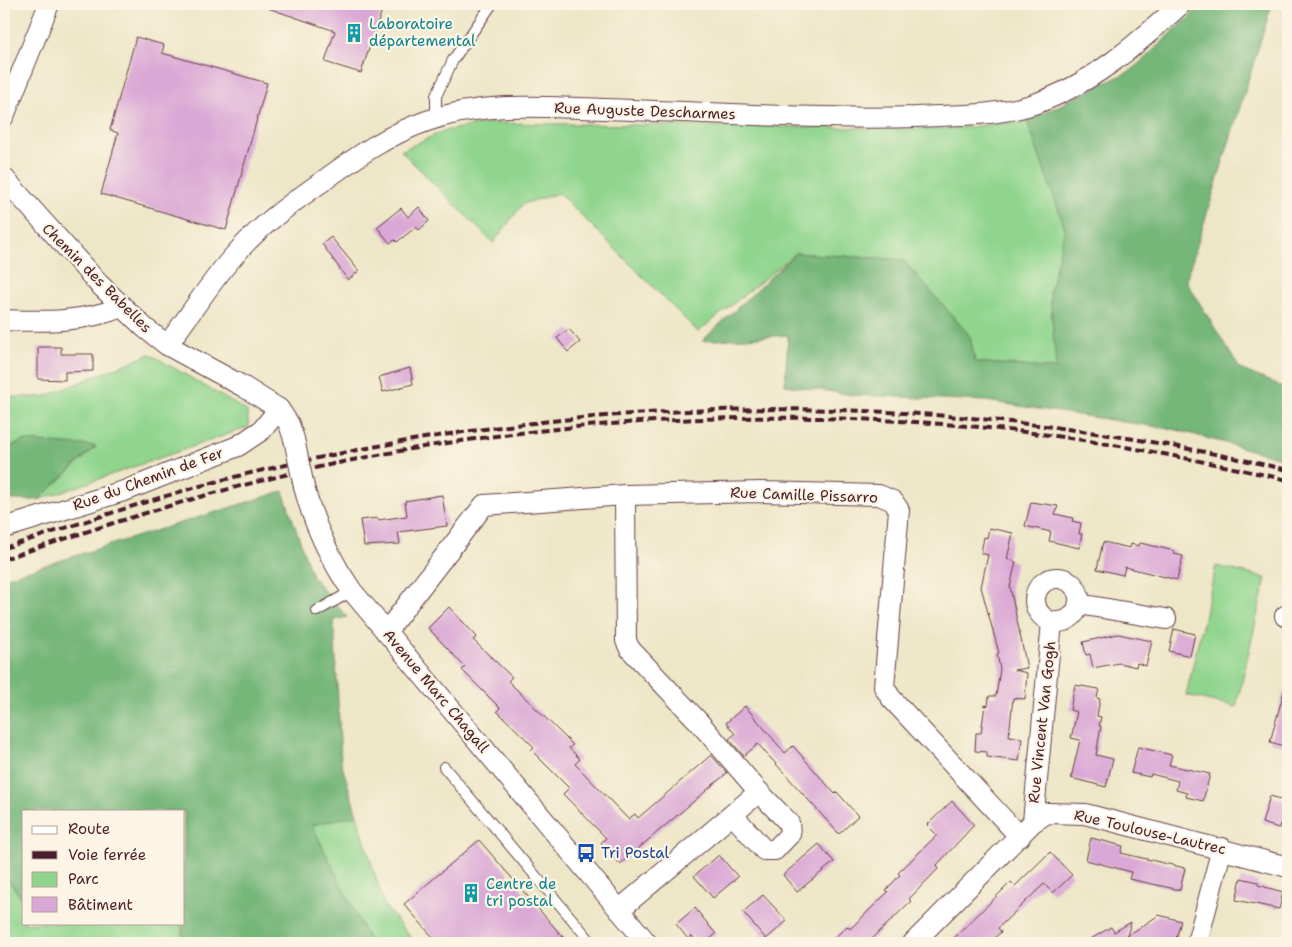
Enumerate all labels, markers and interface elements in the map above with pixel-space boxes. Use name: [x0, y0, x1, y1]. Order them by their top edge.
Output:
place label: Laboratoire départemental: [369, 14, 476, 51]
building icon: Laboratoire départemental: [343, 22, 365, 44]
street label: Rue Auguste Descharmes: [554, 98, 736, 124]
street label: Chemin des Babelles: [38, 219, 156, 337]
street label: Rue du Chemin de Fer: [70, 442, 226, 516]
street label: Rue Camille Pissarro: [730, 482, 878, 508]
street label: Avenue Marc Chagall: [378, 625, 494, 757]
street label: Rue Vincent Van Gogh: [1024, 640, 1060, 804]
street label: Rue Toulouse-Lautrec: [1072, 805, 1228, 859]
legend: [22, 810, 185, 924]
text: Route: [68, 819, 110, 839]
bus stop icon: Tri Postal: [575, 842, 597, 864]
place label: Tri Postal: [601, 843, 670, 863]
text: Voie ferrée: [68, 845, 146, 865]
text: Parc: [68, 869, 99, 889]
place label: Centre de tri postal: [486, 874, 556, 911]
building icon: Centre de tri postal: [460, 882, 482, 904]
text: Bâtiment: [68, 895, 133, 915]

